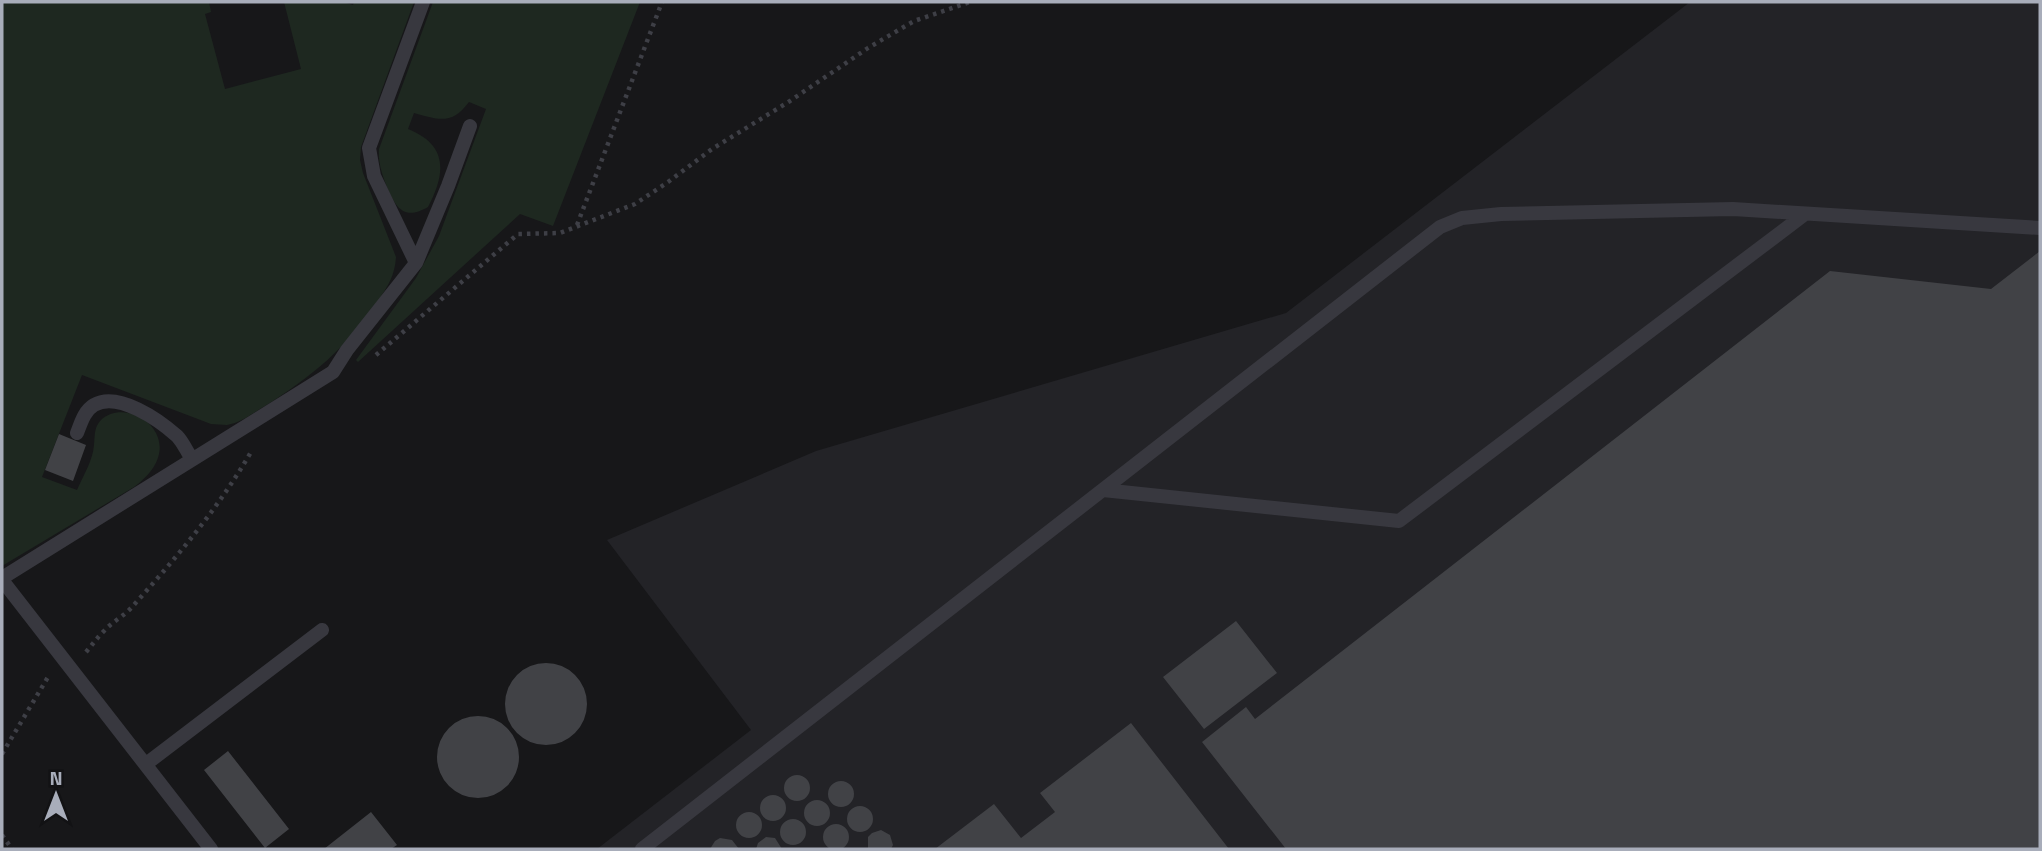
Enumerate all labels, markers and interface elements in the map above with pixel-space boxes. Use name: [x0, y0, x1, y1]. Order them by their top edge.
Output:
north arrow: [21, 760, 91, 830]
text: N: [49, 763, 63, 792]

